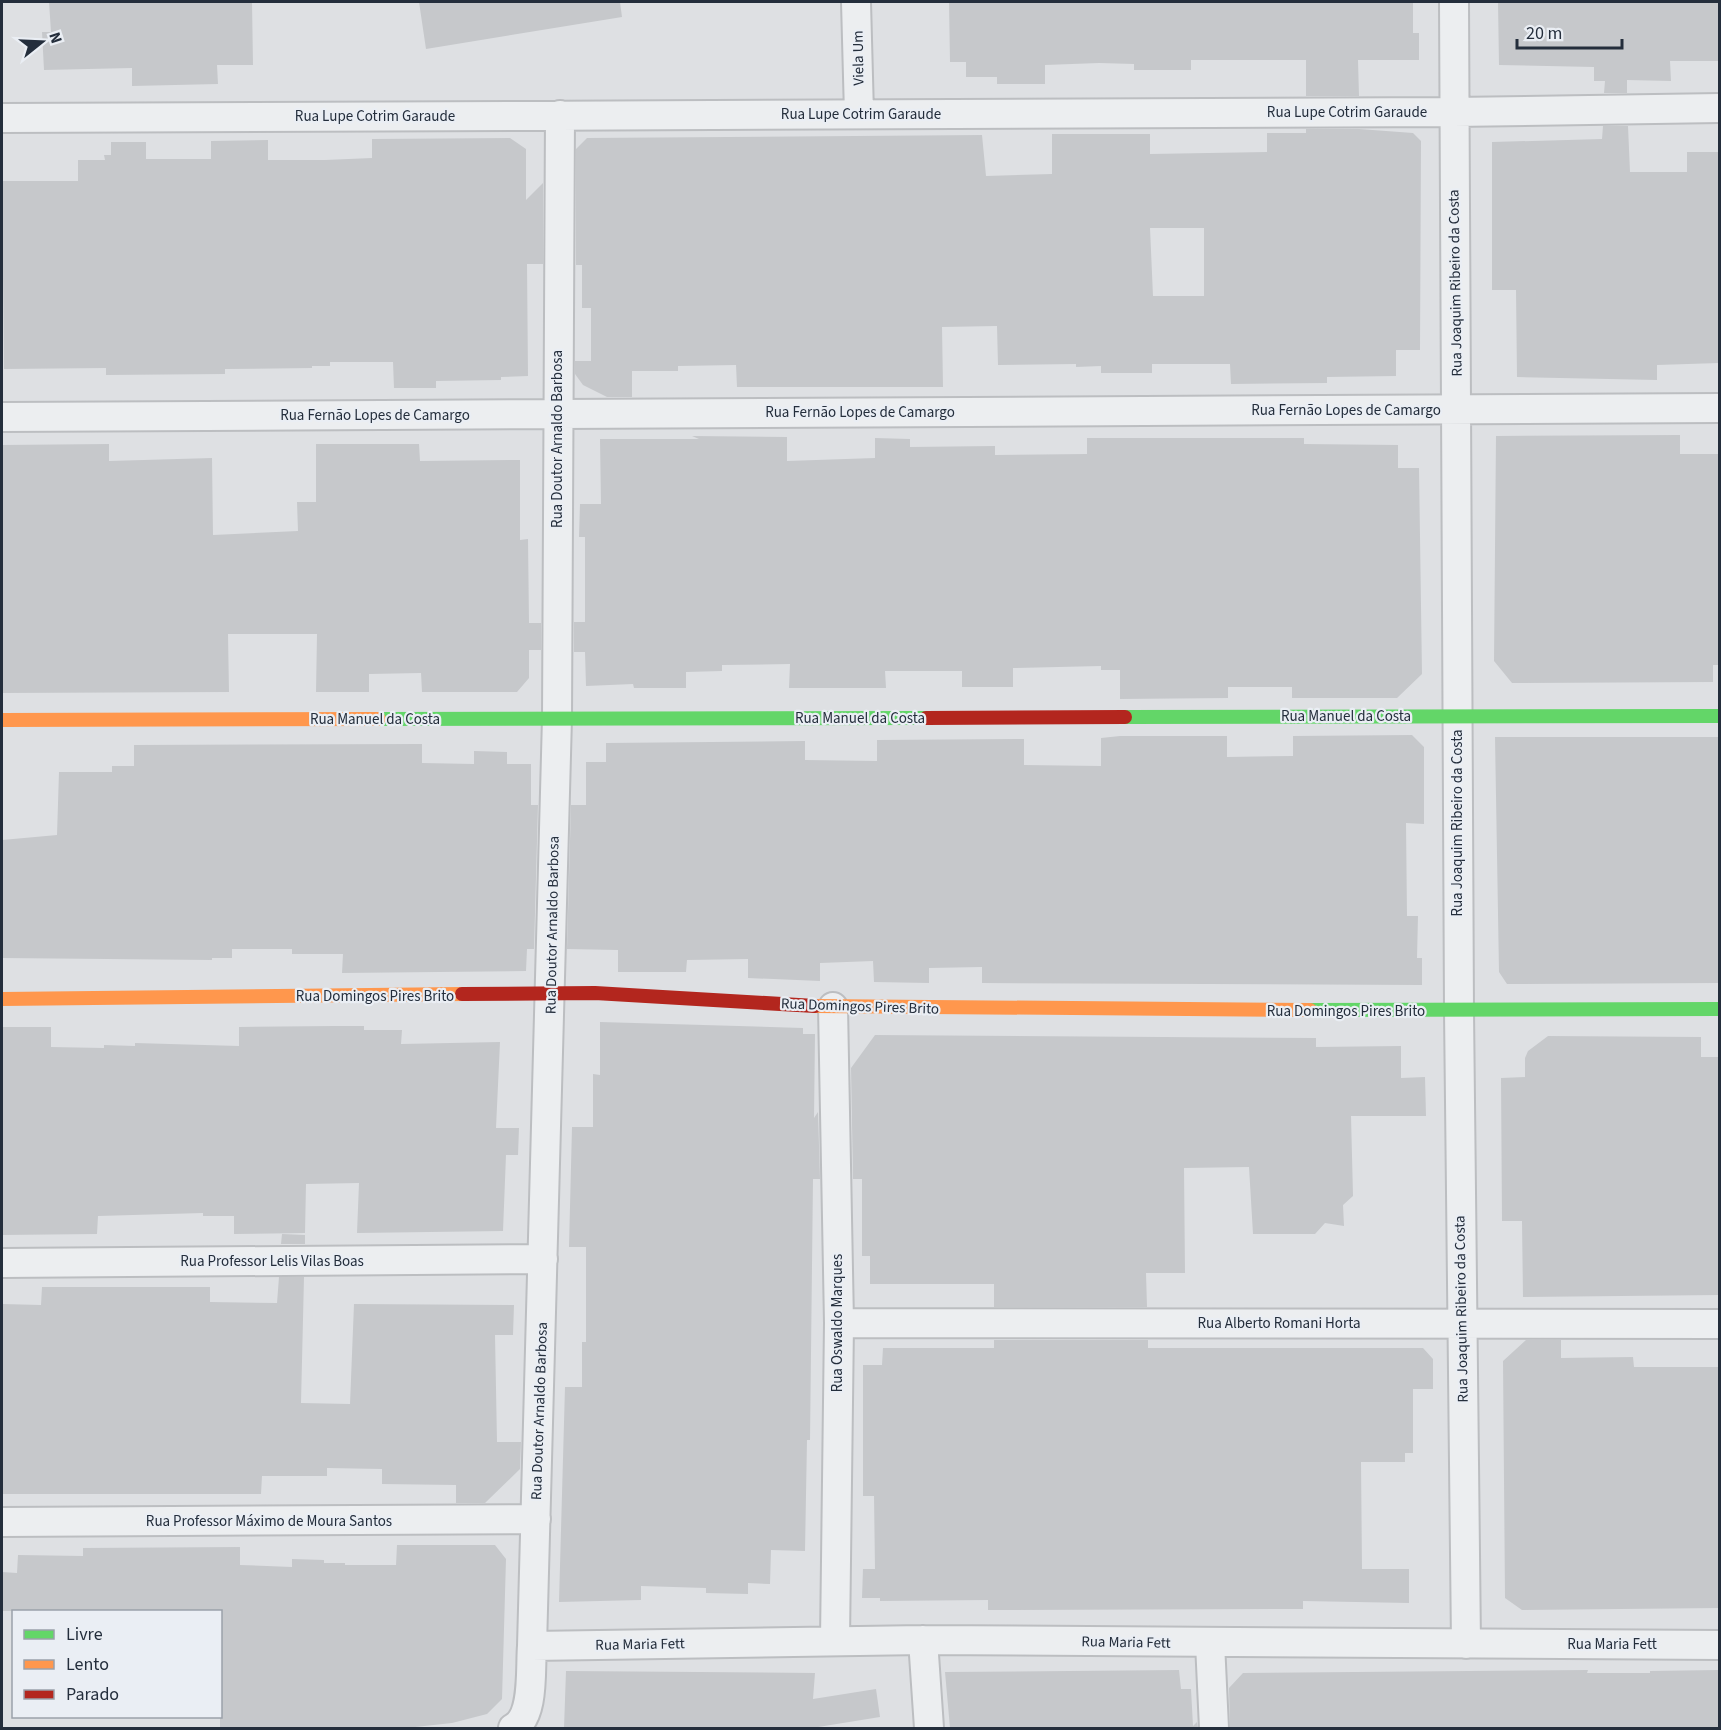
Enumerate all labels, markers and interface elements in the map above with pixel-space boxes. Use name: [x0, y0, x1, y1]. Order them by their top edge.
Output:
north arrow: [12, 12, 72, 72]
scale bar: [1517, 12, 1622, 50]
text: 20 m: [1526, 21, 1562, 46]
text: N: [43, 29, 67, 46]
street label: Viela Um: [848, 30, 869, 86]
street label: Rua Lupe Cotrim Garaude: [1267, 102, 1427, 123]
street label: Rua Lupe Cotrim Garaude: [781, 104, 941, 125]
street label: Rua Lupe Cotrim Garaude: [295, 106, 455, 127]
street label: Rua Joaquim Ribeiro da Costa: [1443, 189, 1468, 377]
street label: Rua Doutor Arnaldo Barbosa: [547, 350, 568, 528]
street label: Rua Fernão Lopes de Camargo: [1251, 400, 1441, 421]
street label: Rua Fernão Lopes de Camargo: [765, 402, 955, 423]
street label: Rua Fernão Lopes de Camargo: [280, 405, 470, 426]
street label: Rua Manuel da Costa: [1281, 706, 1411, 727]
street label: Rua Manuel da Costa: [795, 708, 925, 729]
street label: Rua Manuel da Costa: [310, 709, 440, 730]
street label: Rua Joaquim Ribeiro da Costa: [1447, 729, 1468, 917]
street label: Rua Doutor Arnaldo Barbosa: [540, 836, 565, 1014]
street label: Rua Domingos Pires Brito: [296, 986, 454, 1007]
street label: Rua Domingos Pires Brito: [780, 993, 939, 1020]
street label: Rua Domingos Pires Brito: [1267, 1001, 1425, 1022]
street label: Rua Joaquim Ribeiro da Costa: [1449, 1215, 1474, 1403]
street label: Rua Professor Lelis Vilas Boas: [180, 1251, 364, 1272]
street label: Rua Oswaldo Marques: [827, 1254, 848, 1392]
street label: Rua Alberto Romani Horta: [1198, 1313, 1361, 1334]
street label: Rua Doutor Arnaldo Barbosa: [526, 1322, 553, 1500]
street label: Rua Professor Máximo de Moura Santos: [146, 1511, 392, 1532]
legend: [12, 1610, 222, 1718]
text: Livre: [66, 1622, 103, 1647]
street label: Rua Maria Fett: [1081, 1631, 1171, 1654]
street label: Rua Maria Fett: [595, 1633, 685, 1656]
street label: Rua Maria Fett: [1567, 1634, 1657, 1655]
text: Lento: [66, 1652, 109, 1677]
text: Parado: [66, 1682, 119, 1707]

